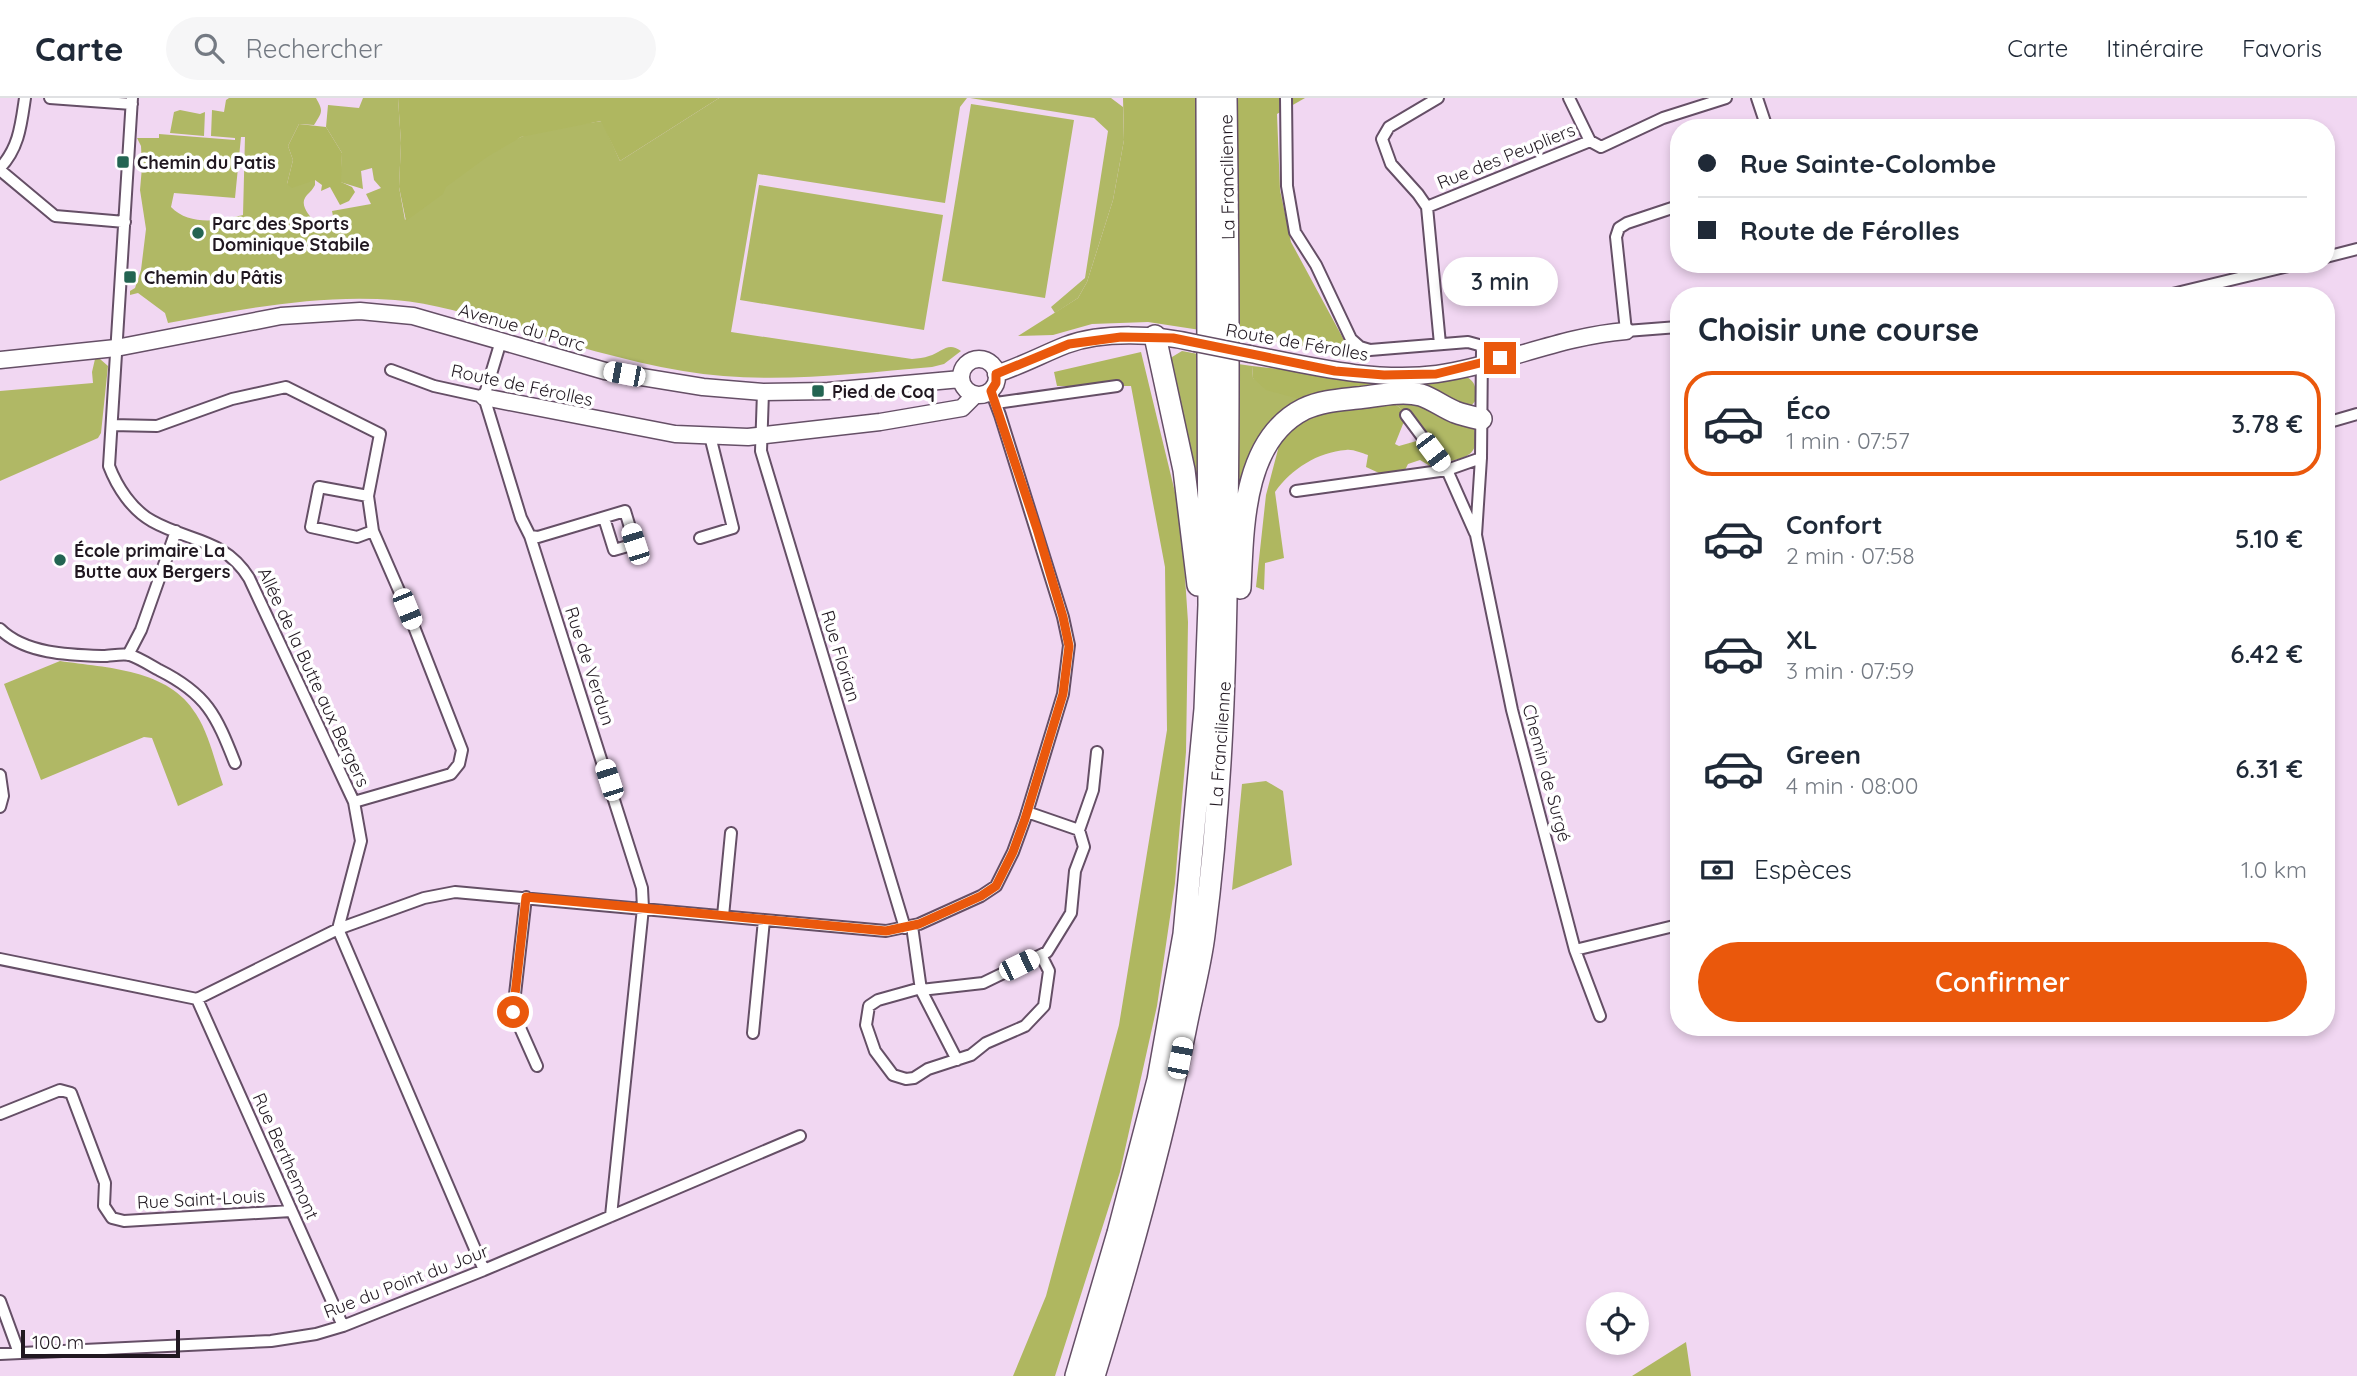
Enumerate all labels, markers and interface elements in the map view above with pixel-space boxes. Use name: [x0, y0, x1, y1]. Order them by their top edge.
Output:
search box: [166, 17, 656, 80]
text: Carte: [35, 28, 124, 69]
icon: search: [190, 29, 228, 67]
text: Rechercher: [246, 32, 383, 65]
text: Carte: [2007, 33, 2068, 63]
text: Itinéraire: [2106, 33, 2204, 63]
text: Favoris: [2242, 33, 2322, 63]
street label: La Francilienne: [1214, 114, 1240, 240]
street label: Rue des Peupliers: [1434, 118, 1578, 194]
text: Rue Sainte-Colombe: [1740, 147, 1996, 180]
place label: Chemin du Patis: [137, 151, 276, 174]
marker: Chemin du Patis: [115, 154, 131, 170]
place label: Parc des Sports Dominique Stabile: [212, 212, 370, 256]
text: Route de Férolles: [1740, 214, 1959, 247]
marker: Parc des Sports Dominique Stabile: [190, 225, 206, 241]
callout: 3 min: [1442, 257, 1558, 306]
place label: Chemin du Pâtis: [144, 266, 283, 289]
text: 3 min: [1471, 267, 1529, 296]
marker: Chemin du Pâtis: [122, 269, 138, 285]
street label: Avenue du Parc: [456, 298, 588, 356]
text: Choisir une course: [1698, 309, 1979, 349]
street label: Route de Férolles: [1224, 318, 1370, 366]
route end: [1484, 342, 1516, 374]
street label: Route de Férolles: [449, 359, 595, 411]
car: [602, 360, 647, 388]
place label: Pied de Coq: [832, 380, 935, 403]
marker: Pied de Coq: [810, 383, 826, 399]
icon: car: [1702, 392, 1765, 455]
text: Éco: [1786, 393, 1831, 426]
text: 3.78 €: [2231, 407, 2303, 440]
text: 1 min · 07:57: [1786, 426, 1910, 455]
car: [1412, 429, 1455, 475]
icon: car: [1702, 507, 1765, 570]
text: Confort: [1786, 508, 1883, 541]
car: [619, 521, 652, 567]
text: 5.10 €: [2235, 522, 2303, 555]
place label: École primaire La Butte aux Bergers: [74, 539, 231, 583]
text: 2 min · 07:58: [1786, 541, 1915, 570]
marker: École primaire La Butte aux Bergers: [52, 552, 68, 568]
street label: Allée de la Butte aux Bergers: [253, 564, 375, 790]
car: [390, 586, 425, 632]
street label: Rue de Verdun: [560, 604, 620, 728]
street label: Rue Florian: [816, 608, 866, 704]
icon: car: [1702, 622, 1765, 685]
text: XL: [1786, 623, 1818, 656]
text: 6.42 €: [2230, 637, 2303, 670]
text: 3 min · 07:59: [1786, 656, 1914, 685]
street label: La Francilienne: [1204, 680, 1236, 808]
street label: Chemin de Surgé: [1518, 702, 1576, 844]
icon: car: [1702, 737, 1765, 800]
text: Green: [1786, 738, 1861, 771]
text: 6.31 €: [2235, 752, 2303, 785]
car: [593, 757, 626, 803]
text: 4 min · 08:00: [1786, 771, 1918, 800]
icon: cash: [1698, 851, 1736, 889]
text: Espèces: [1754, 853, 1852, 886]
text: 1.0 km: [2241, 855, 2307, 884]
button: Confirmer: [1698, 942, 2307, 1022]
car: [996, 946, 1043, 984]
route start: [497, 996, 529, 1028]
car: [1166, 1035, 1195, 1081]
street label: Rue Berthemont: [248, 1089, 324, 1223]
street label: Rue Saint-Louis: [136, 1184, 266, 1214]
street label: Rue du Point du Jour: [320, 1239, 492, 1323]
map controls: [1586, 1292, 1649, 1355]
button: locate: [1586, 1292, 1649, 1355]
scale bar: [21, 1327, 180, 1359]
text: 100 m: [32, 1330, 84, 1354]

